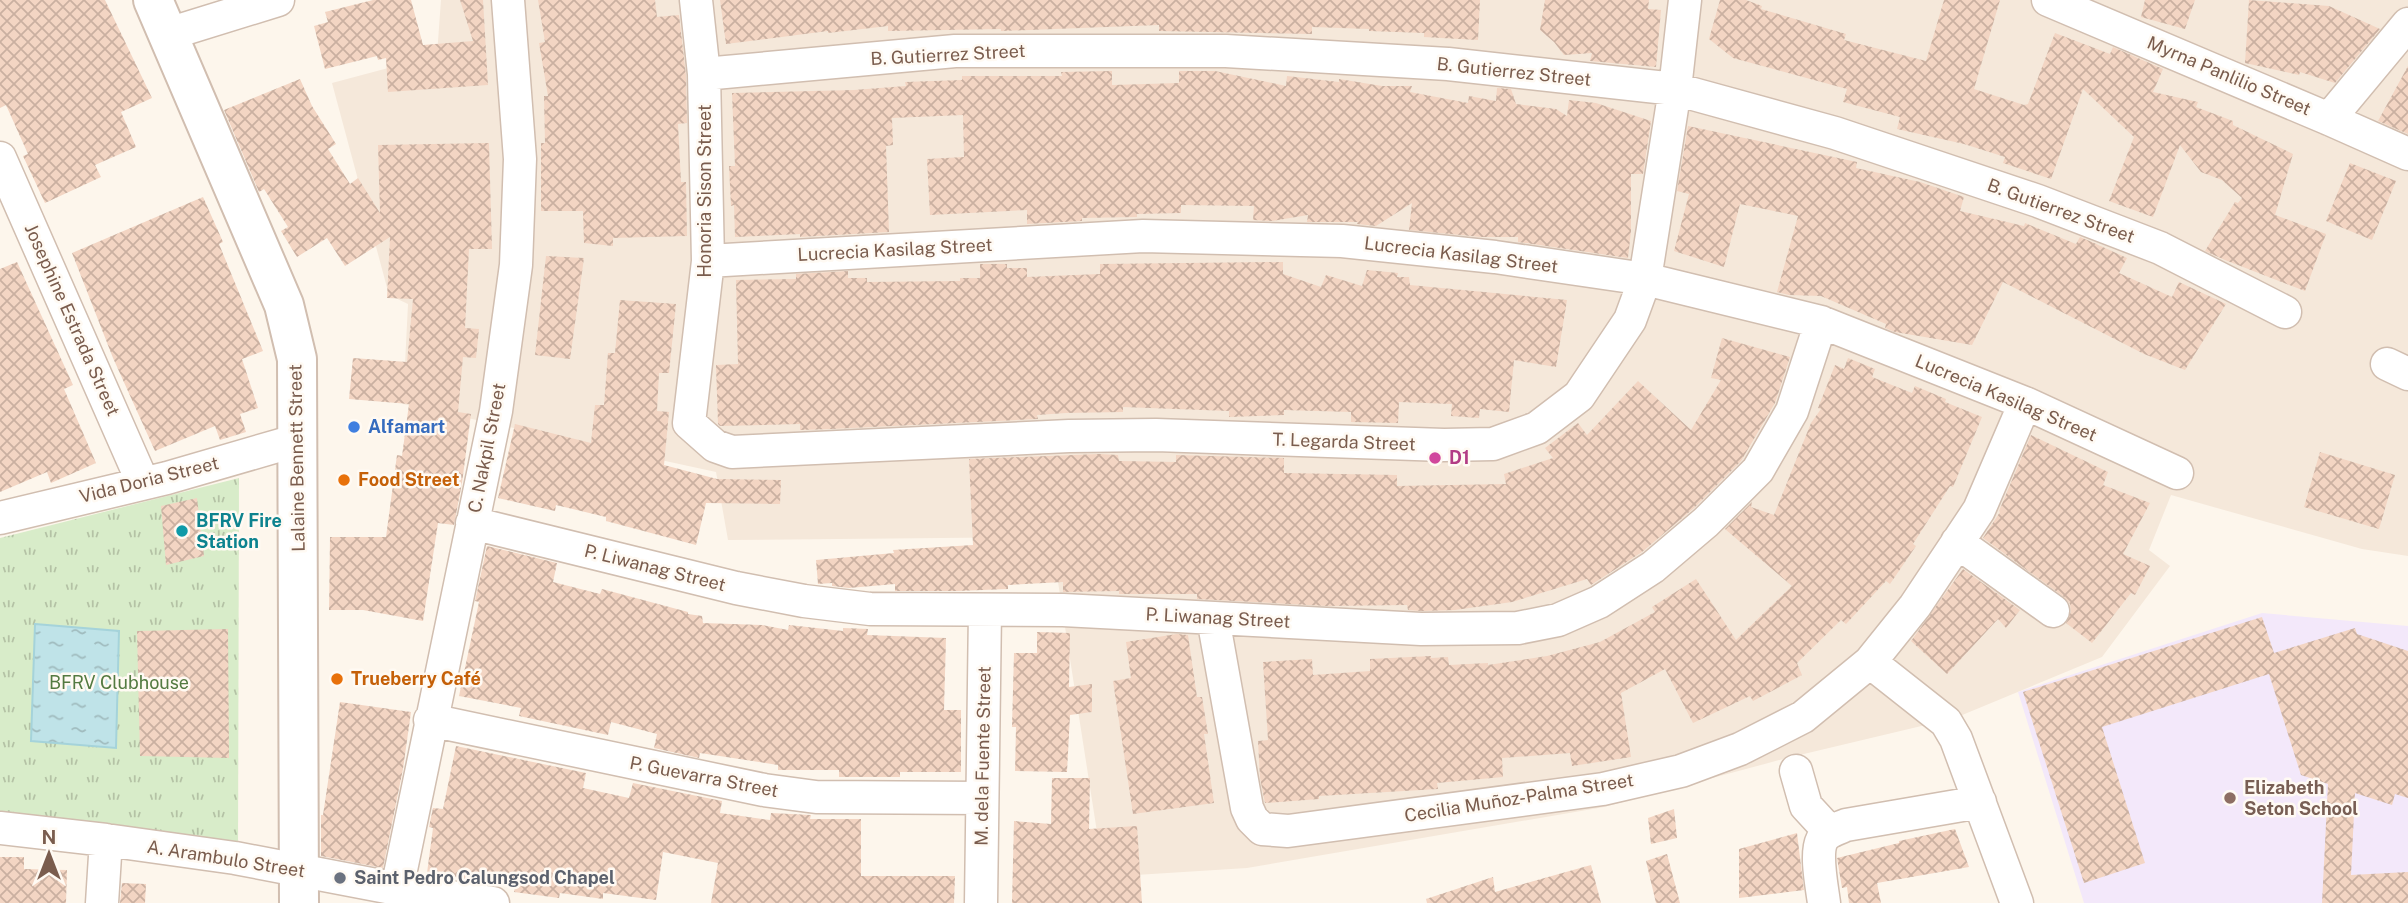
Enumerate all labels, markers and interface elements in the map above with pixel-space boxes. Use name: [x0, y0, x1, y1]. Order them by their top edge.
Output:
street label: Myrna Panlilio Street: [2144, 32, 2314, 120]
street label: B. Gutierrez Street: [870, 40, 1026, 69]
street label: B. Gutierrez Street: [1436, 53, 1592, 90]
street label: Honoria Sison Street: [694, 104, 715, 278]
street label: B. Gutierrez Street: [1985, 174, 2138, 247]
street label: Josephine Estrada Street: [21, 220, 124, 419]
street label: Lucrecia Kasilag Street: [1363, 232, 1559, 277]
street label: Lucrecia Kasilag Street: [797, 234, 993, 265]
street label: Lucrecia Kasilag Street: [1912, 350, 2100, 445]
street label: Lalaine Bennett Street: [284, 364, 309, 552]
street label: C. Nakpil Street: [464, 381, 509, 515]
place label: Alfamart: [368, 416, 445, 437]
marker: Alfamart: [346, 419, 362, 435]
street label: T. Legarda Street: [1272, 429, 1416, 454]
place label: D1: [1449, 447, 1470, 468]
marker: D1: [1427, 450, 1443, 466]
street label: Vida Doria Street: [77, 452, 221, 507]
place label: Food Street: [358, 469, 459, 490]
marker: Food Street: [336, 472, 352, 488]
place label: BFRV Fire Station: [196, 510, 282, 552]
marker: BFRV Fire Station: [174, 523, 190, 539]
street label: P. Liwanag Street: [582, 540, 728, 595]
street label: P. Liwanag Street: [1145, 603, 1291, 632]
street label: M. dela Fuente Street: [970, 666, 995, 846]
place label: Trueberry Café: [351, 668, 481, 689]
marker: Trueberry Café: [329, 671, 345, 687]
park label: BFRV Clubhouse: [49, 672, 189, 693]
street label: P. Guevarra Street: [628, 752, 780, 801]
street label: Cecilia Muñoz-Palma Street: [1403, 769, 1635, 826]
place label: Elizabeth Seton School: [2244, 777, 2358, 819]
marker: Elizabeth Seton School: [2222, 790, 2238, 806]
north arrow: [14, 819, 84, 889]
text: N: [42, 826, 56, 848]
street label: A. Arambulo Street: [146, 836, 306, 881]
place label: Saint Pedro Calungsod Chapel: [354, 867, 615, 888]
marker: Saint Pedro Calungsod Chapel: [332, 870, 348, 886]

